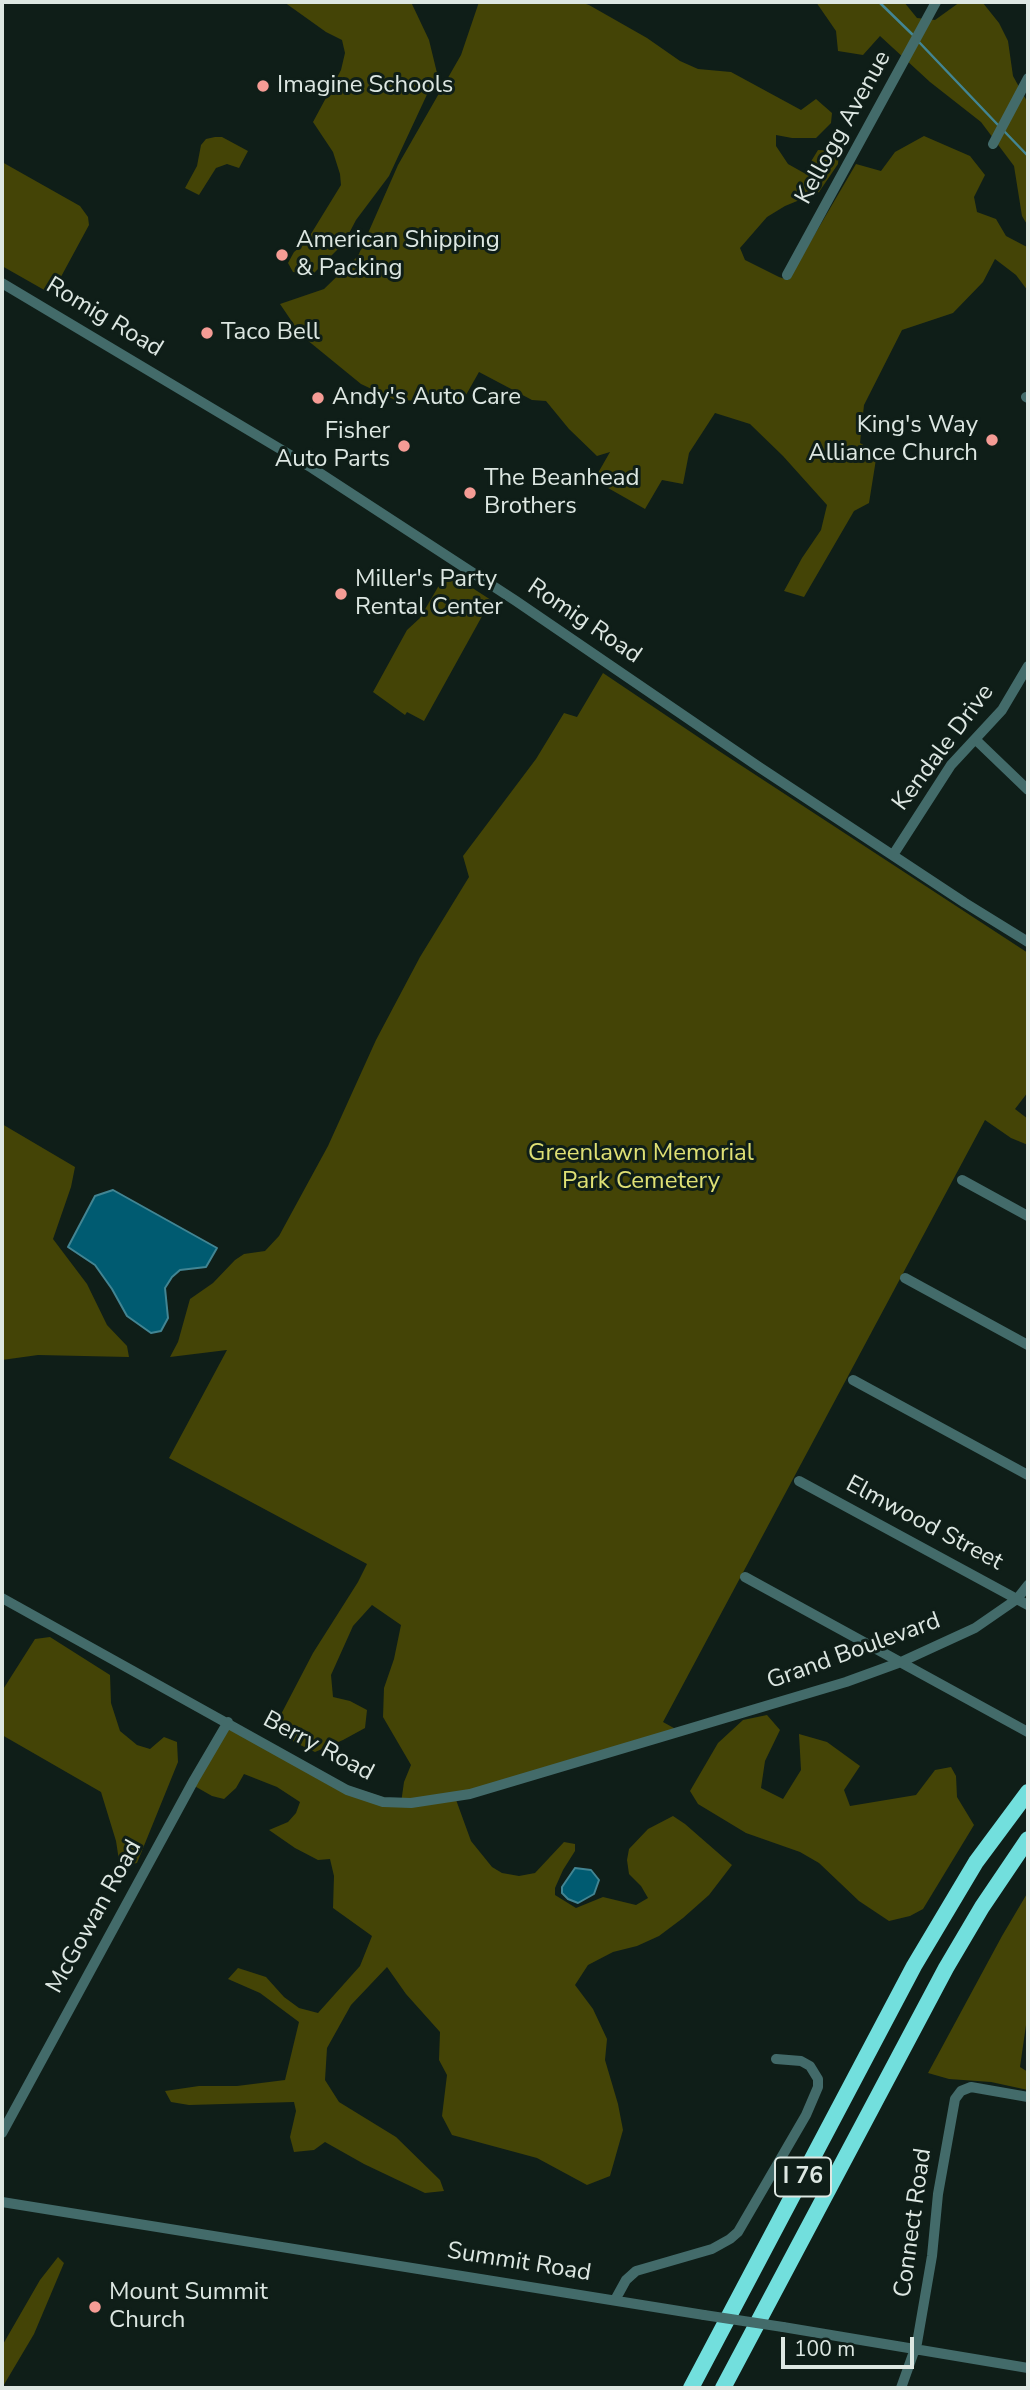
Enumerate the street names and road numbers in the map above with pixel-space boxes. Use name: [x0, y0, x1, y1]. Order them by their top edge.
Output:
street label: Kellogg Avenue: [790, 46, 898, 210]
street label: Romig Road: [40, 272, 168, 364]
street label: Romig Road: [522, 573, 646, 671]
street label: Kendale Drive: [887, 679, 1001, 817]
street label: Elmwood Street: [840, 1470, 1008, 1578]
street label: Grand Boulevard: [763, 1607, 945, 1697]
street label: Berry Road: [258, 1706, 378, 1788]
street label: McGowan Road: [41, 1835, 149, 1999]
street label: Connect Road: [889, 2147, 939, 2299]
road number: I 76: [775, 2158, 831, 2196]
street label: Summit Road: [445, 2237, 593, 2289]

